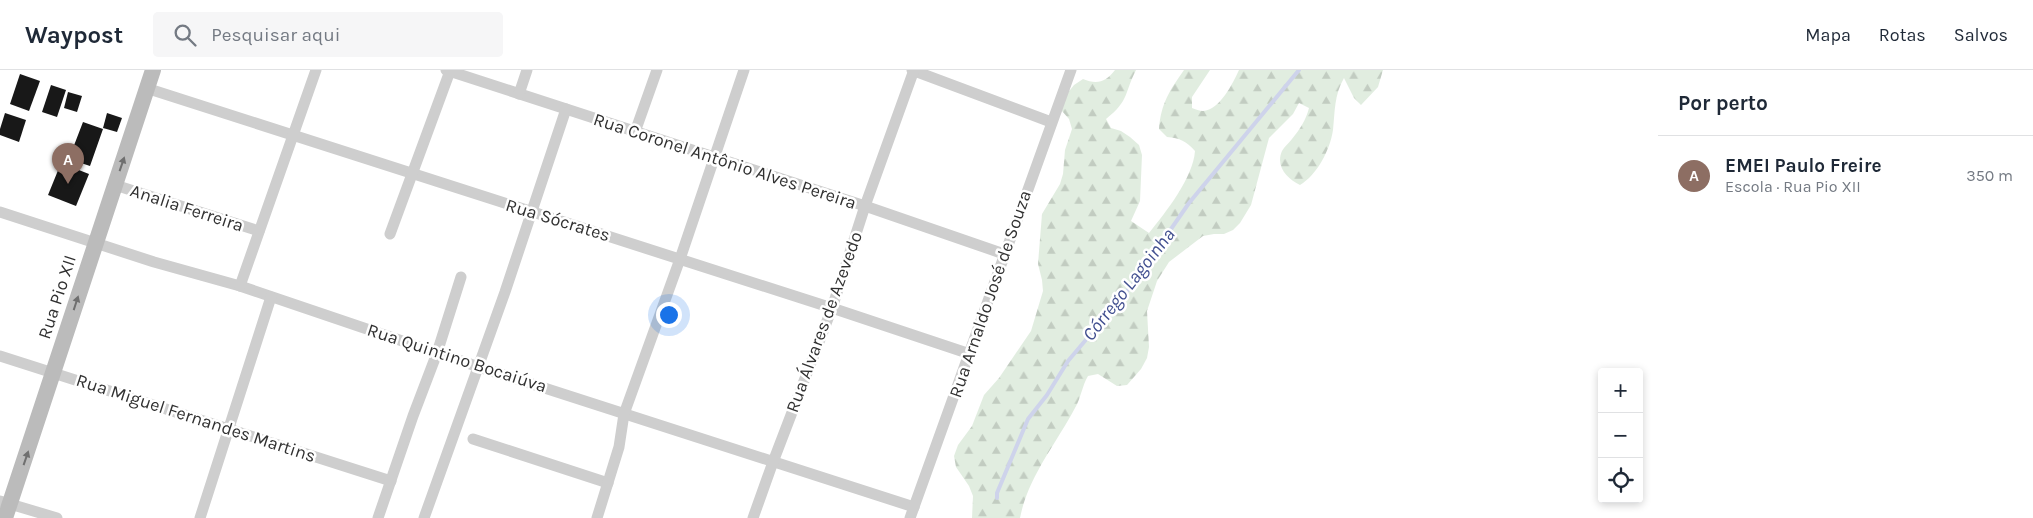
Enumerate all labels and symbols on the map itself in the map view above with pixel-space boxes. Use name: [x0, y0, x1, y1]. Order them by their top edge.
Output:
street label: Rua Coronel Antônio Alves Pereira: [591, 108, 859, 214]
pin: A: [52, 143, 84, 184]
one-way arrow: [119, 157, 126, 172]
street label: Analia Ferreira: [128, 179, 246, 237]
street label: Rua Arnaldo José de Souza: [944, 187, 1036, 401]
street label: Rua Sócrates: [503, 194, 613, 246]
water label: Córrego Lagoinha: [1078, 224, 1180, 345]
street label: Rua Álvares de Azevedo: [780, 228, 867, 416]
street label: Rua Pio XII: [33, 252, 81, 342]
one-way arrow: [73, 296, 80, 311]
your location: [656, 302, 682, 328]
street label: Rua Quintino Bocaiúva: [364, 319, 550, 397]
street label: Rua Miguel Fernandes Martins: [74, 369, 318, 467]
one-way arrow: [23, 450, 30, 465]

